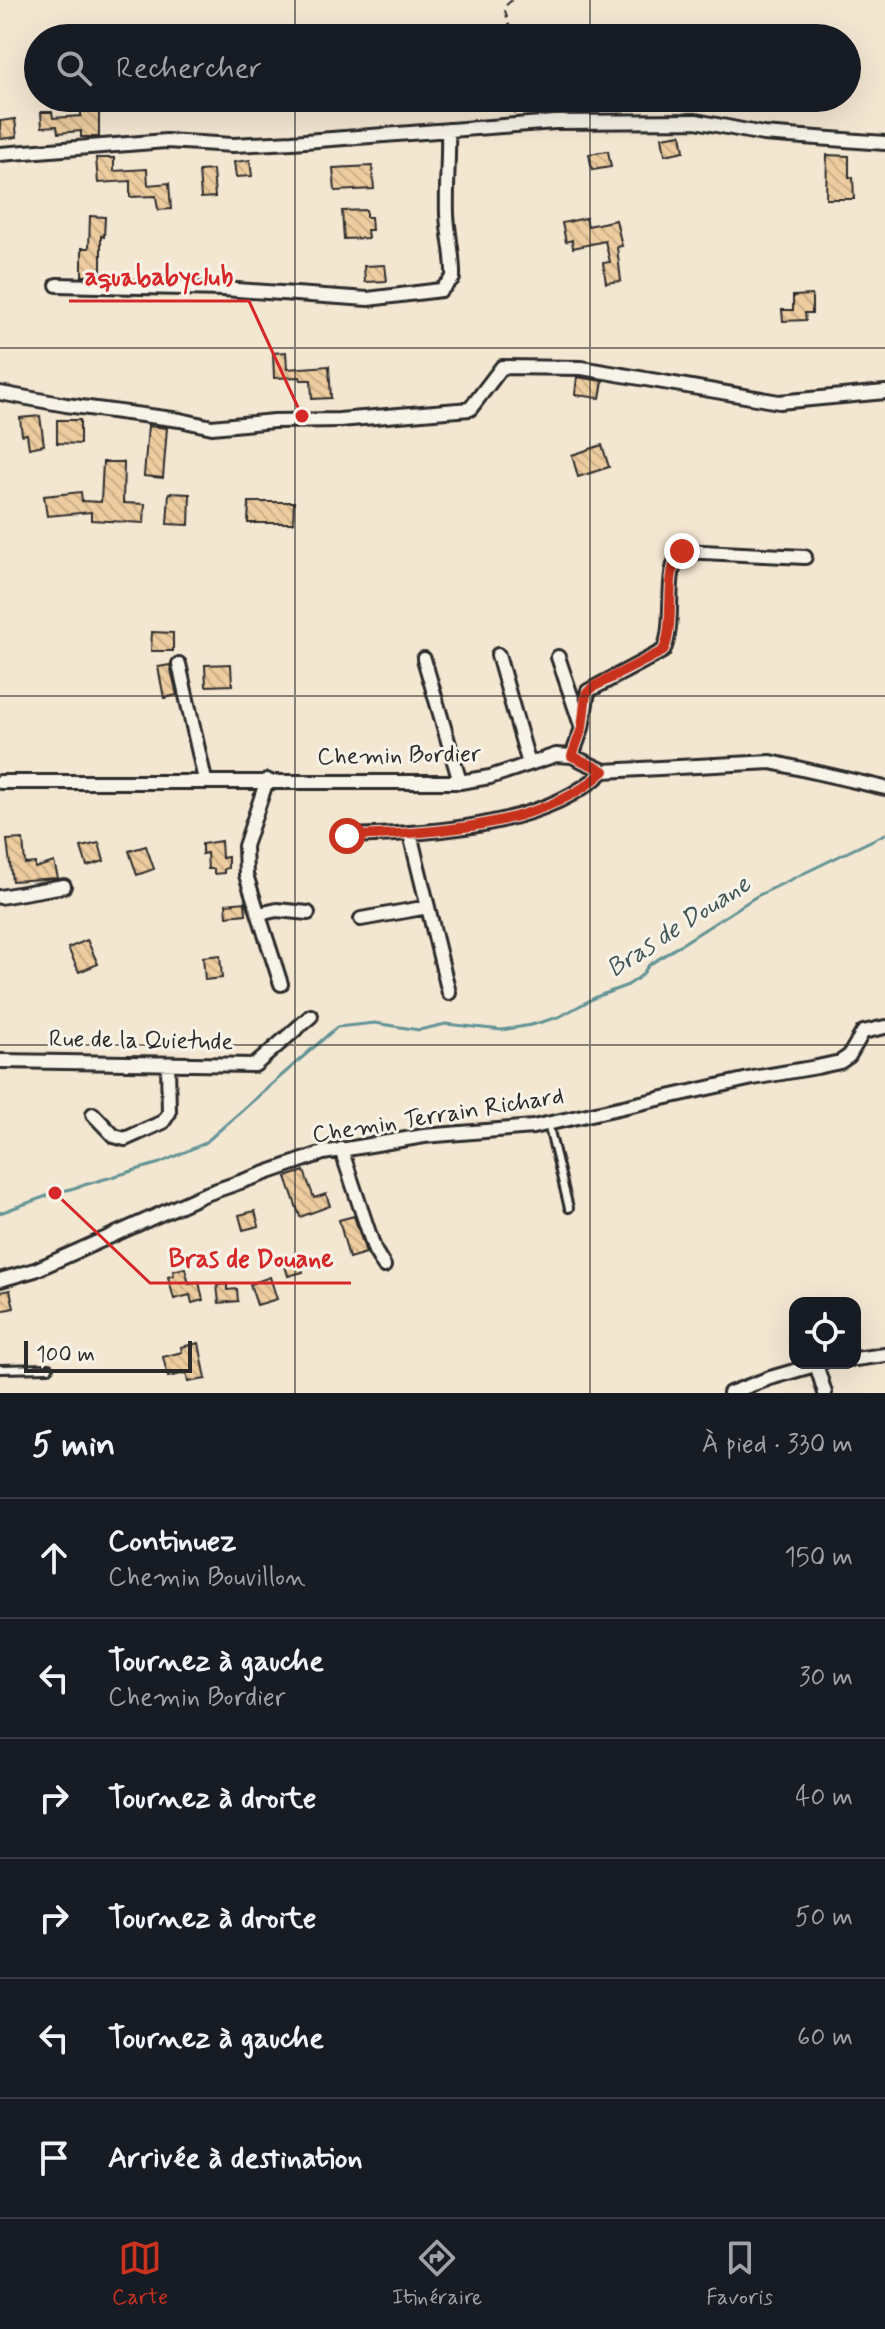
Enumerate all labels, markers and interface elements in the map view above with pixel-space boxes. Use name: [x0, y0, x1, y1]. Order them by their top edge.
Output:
search box: [24, 24, 861, 112]
icon: search: [52, 46, 96, 90]
text: Rechercher: [116, 49, 262, 88]
callout: aquababyclub: [69, 251, 249, 301]
text: aquababyclub: [85, 261, 234, 295]
route end: [664, 533, 700, 569]
street label: Chemin Bordier: [317, 739, 481, 773]
route start: [329, 818, 365, 854]
water label: Bras de Douane: [601, 867, 758, 986]
street label: Rue de la Quietude: [49, 1024, 234, 1058]
street label: Chemin Terrain Richard: [310, 1081, 566, 1151]
callout: Bras de Douane: [150, 1233, 351, 1283]
text: Bras de Douane: [168, 1243, 334, 1277]
map controls: [789, 1297, 861, 1369]
button: locate: [789, 1297, 861, 1369]
scale bar: [24, 1337, 192, 1373]
text: 100 m: [36, 1341, 95, 1369]
text: 5 min: [32, 1423, 115, 1468]
text: À pied · 330 m: [702, 1428, 853, 1462]
text: Continuez: [108, 1522, 237, 1561]
icon: ahead: [32, 1536, 76, 1580]
text: 150 m: [784, 1541, 853, 1575]
text: Chemin Bouvillon: [108, 1561, 306, 1595]
text: Tournez à gauche: [108, 1642, 324, 1681]
icon: left: [32, 1656, 76, 1700]
text: 30 m: [799, 1661, 853, 1695]
text: Chemin Bordier: [108, 1681, 286, 1715]
icon: right: [32, 1776, 76, 1820]
text: Tournez à droite: [108, 1779, 317, 1818]
text: 40 m: [795, 1781, 853, 1815]
icon: right: [32, 1896, 76, 1940]
text: Tournez à droite: [108, 1899, 317, 1938]
text: 50 m: [795, 1901, 853, 1935]
icon: left: [32, 2016, 76, 2060]
text: Tournez à gauche: [108, 2019, 324, 2058]
text: 60 m: [797, 2021, 853, 2055]
icon: arrive: [32, 2136, 76, 2180]
text: Arrivée à destination: [108, 2139, 363, 2178]
tab: Carte: [112, 2236, 168, 2312]
tab: Itinéraire: [392, 2236, 482, 2312]
tab: Favoris: [706, 2236, 773, 2312]

